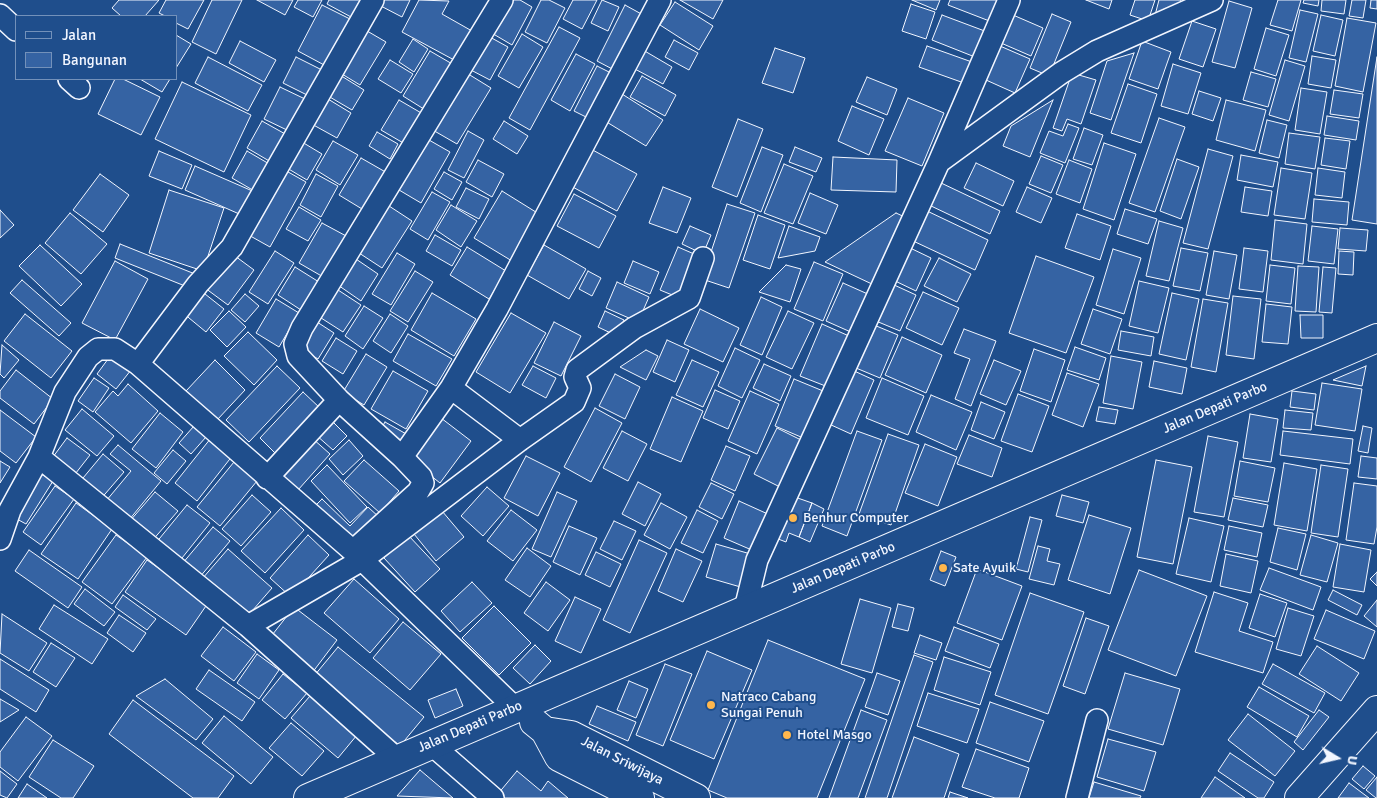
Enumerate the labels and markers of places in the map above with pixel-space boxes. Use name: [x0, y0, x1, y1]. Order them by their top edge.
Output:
place label: Benhur Computer: [803, 510, 908, 526]
marker: Benhur Computer: [787, 512, 799, 524]
place label: Sate Ayuik: [953, 560, 1016, 576]
marker: Sate Ayuik: [937, 562, 949, 574]
place label: Natraco Cabang Sungai Penuh: [721, 689, 816, 722]
marker: Natraco Cabang Sungai Penuh: [705, 699, 717, 711]
place label: Hotel Masgo: [797, 727, 872, 743]
marker: Hotel Masgo: [781, 729, 793, 741]

